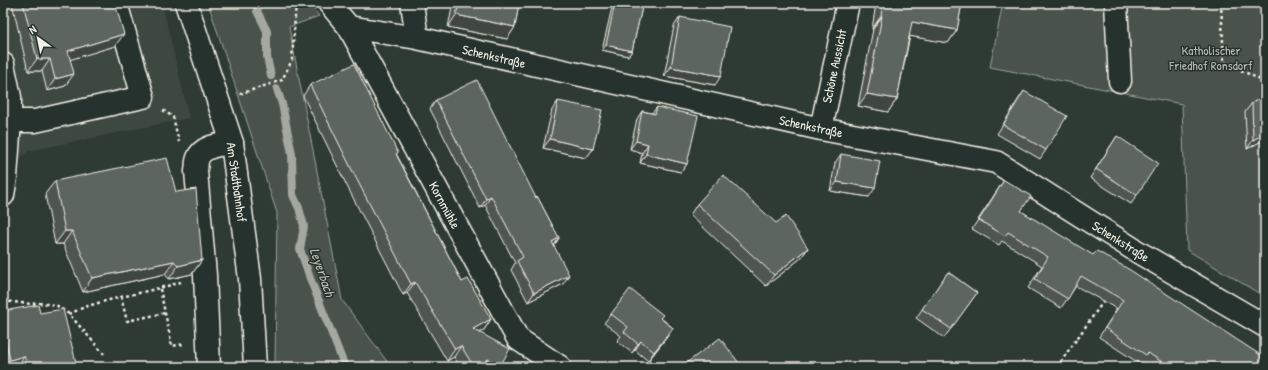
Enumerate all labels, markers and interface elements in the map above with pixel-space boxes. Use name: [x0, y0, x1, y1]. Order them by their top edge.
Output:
north arrow: [18, 18, 58, 58]
text: N: [26, 22, 39, 37]
street label: Schöne Aussicht: [817, 27, 851, 105]
street label: Schenkstraße: [461, 40, 527, 72]
park label: Katholischer Friedhof Ronsdorf: [1168, 41, 1253, 74]
street label: Schenkstraße: [778, 110, 844, 142]
street label: Am Stadtbahnhof: [222, 141, 252, 223]
street label: Kornmühle: [425, 178, 465, 232]
street label: Schenkstraße: [1089, 216, 1153, 266]
water label: Leyerbach: [305, 245, 341, 300]

